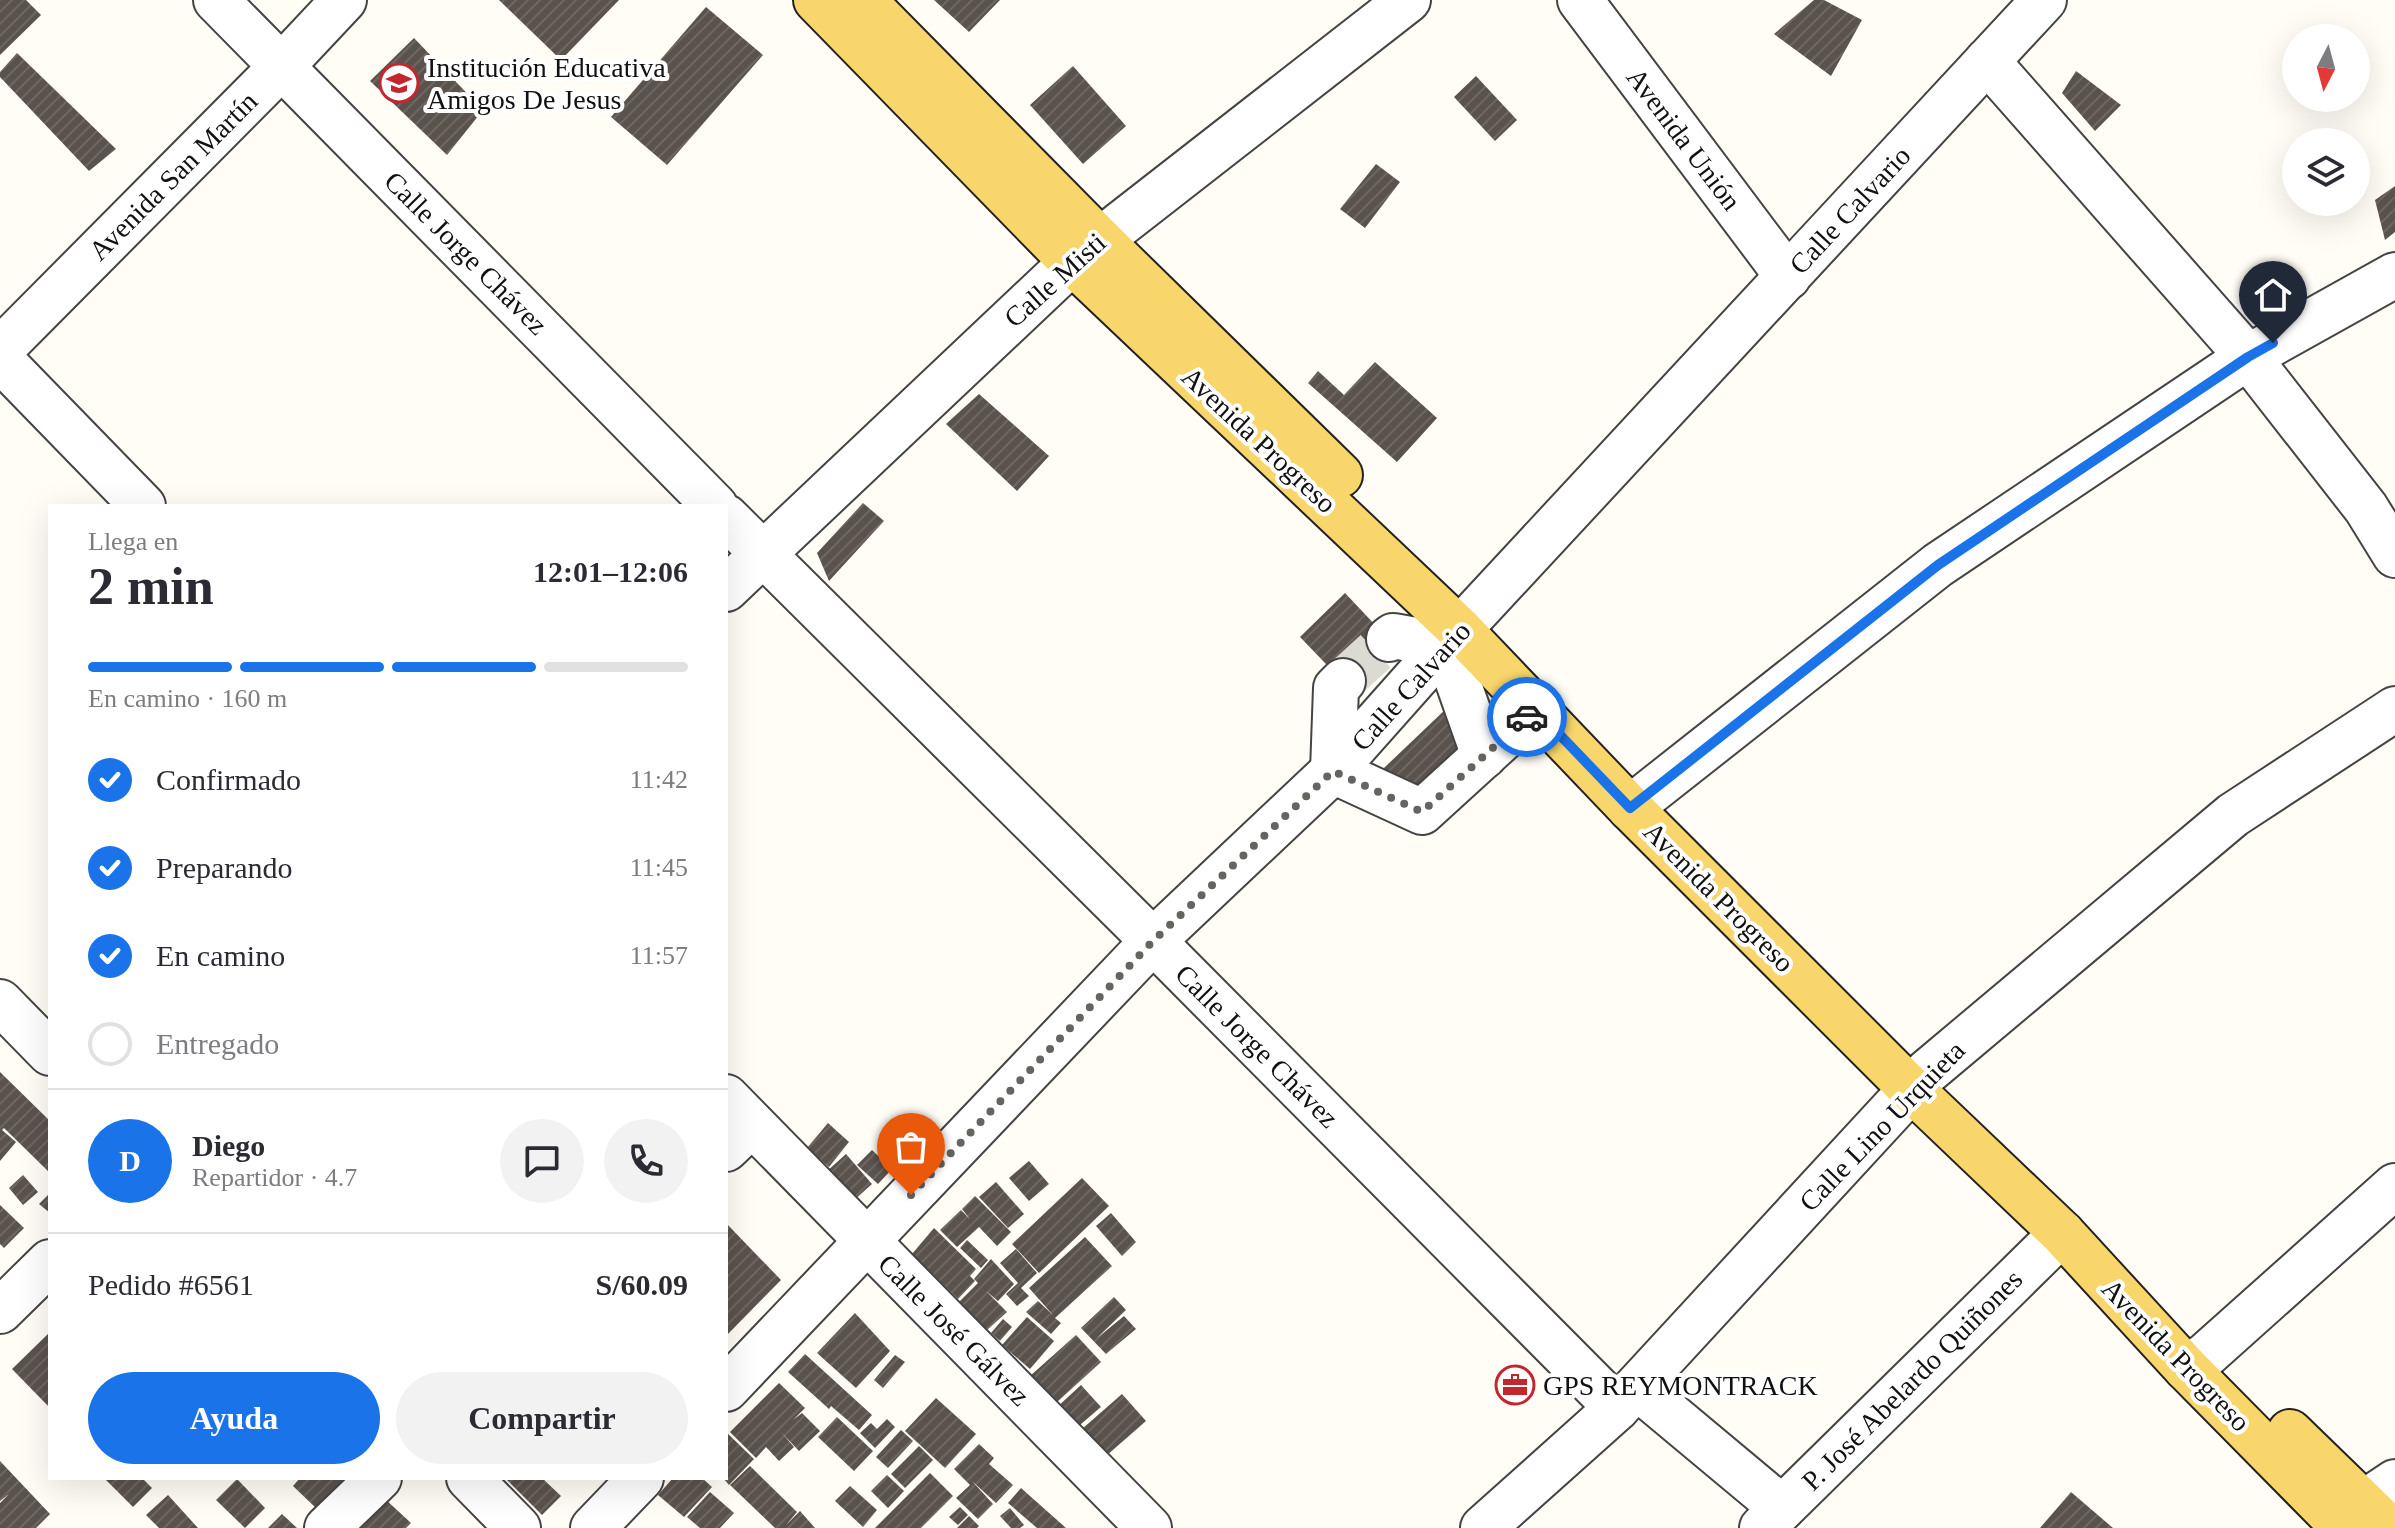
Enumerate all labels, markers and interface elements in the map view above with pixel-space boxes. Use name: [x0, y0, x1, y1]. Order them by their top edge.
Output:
north arrow: [2282, 24, 2370, 112]
map controls: [2282, 24, 2370, 216]
place label: Institución Educativa Amigos De Jesus: [427, 52, 666, 115]
school or university icon: Institución Educativa Amigos De Jesus: [378, 62, 420, 104]
street label: Avenida Unión: [1621, 62, 1747, 216]
street label: Avenida San Martín: [82, 85, 264, 267]
button: layers: [2282, 128, 2370, 216]
street label: Calle Calvario: [1783, 140, 1917, 280]
street label: Calle Jorge Chávez: [378, 165, 554, 341]
street label: Calle Misti: [998, 226, 1112, 333]
pin: [2239, 261, 2307, 343]
icon: home: [2251, 273, 2295, 317]
street label: Avenida Progreso: [1176, 361, 1342, 519]
text: Llega en: [88, 527, 178, 556]
text: 12:01–12:06: [533, 555, 688, 588]
text: 2 min: [88, 558, 214, 615]
street label: Calle Calvario: [1345, 615, 1477, 757]
courier: [1487, 677, 1567, 757]
text: En camino · 160 m: [88, 684, 287, 713]
icon: car: [1505, 695, 1549, 739]
icon: check: [88, 758, 132, 802]
text: Confirmado: [156, 763, 301, 796]
text: 11:42: [630, 765, 688, 794]
street label: Avenida Progreso: [1638, 816, 1800, 978]
icon: check: [88, 846, 132, 890]
text: Preparando: [156, 851, 293, 884]
text: 11:45: [630, 853, 688, 882]
icon: check: [88, 934, 132, 978]
text: En camino: [156, 939, 285, 972]
text: 11:57: [630, 941, 688, 970]
street label: Calle Jorge Chávez: [1169, 958, 1345, 1134]
text: Entregado: [156, 1027, 279, 1060]
street label: Calle Lino Urquieta: [1793, 1034, 1971, 1217]
pin: [877, 1113, 945, 1195]
button: chat: [500, 1119, 584, 1203]
button: phone: [604, 1119, 688, 1203]
icon: bag: [889, 1125, 933, 1169]
text: Diego: [192, 1129, 265, 1162]
text: D: [119, 1144, 141, 1177]
text: Repartidor · 4.7: [192, 1163, 357, 1192]
street label: Calle José Gálvez: [872, 1248, 1036, 1412]
street label: P. José Abelardo Quiñones: [1795, 1263, 2029, 1497]
text: Pedido #6561: [88, 1268, 254, 1301]
text: S/60.09: [595, 1268, 688, 1301]
street label: Avenida Progreso: [2096, 1273, 2256, 1437]
office icon: GPS REYMONTRACK: [1494, 1364, 1536, 1406]
place label: GPS REYMONTRACK: [1543, 1370, 1818, 1401]
button: Ayuda: [88, 1372, 380, 1464]
button: Compartir: [396, 1372, 688, 1464]

